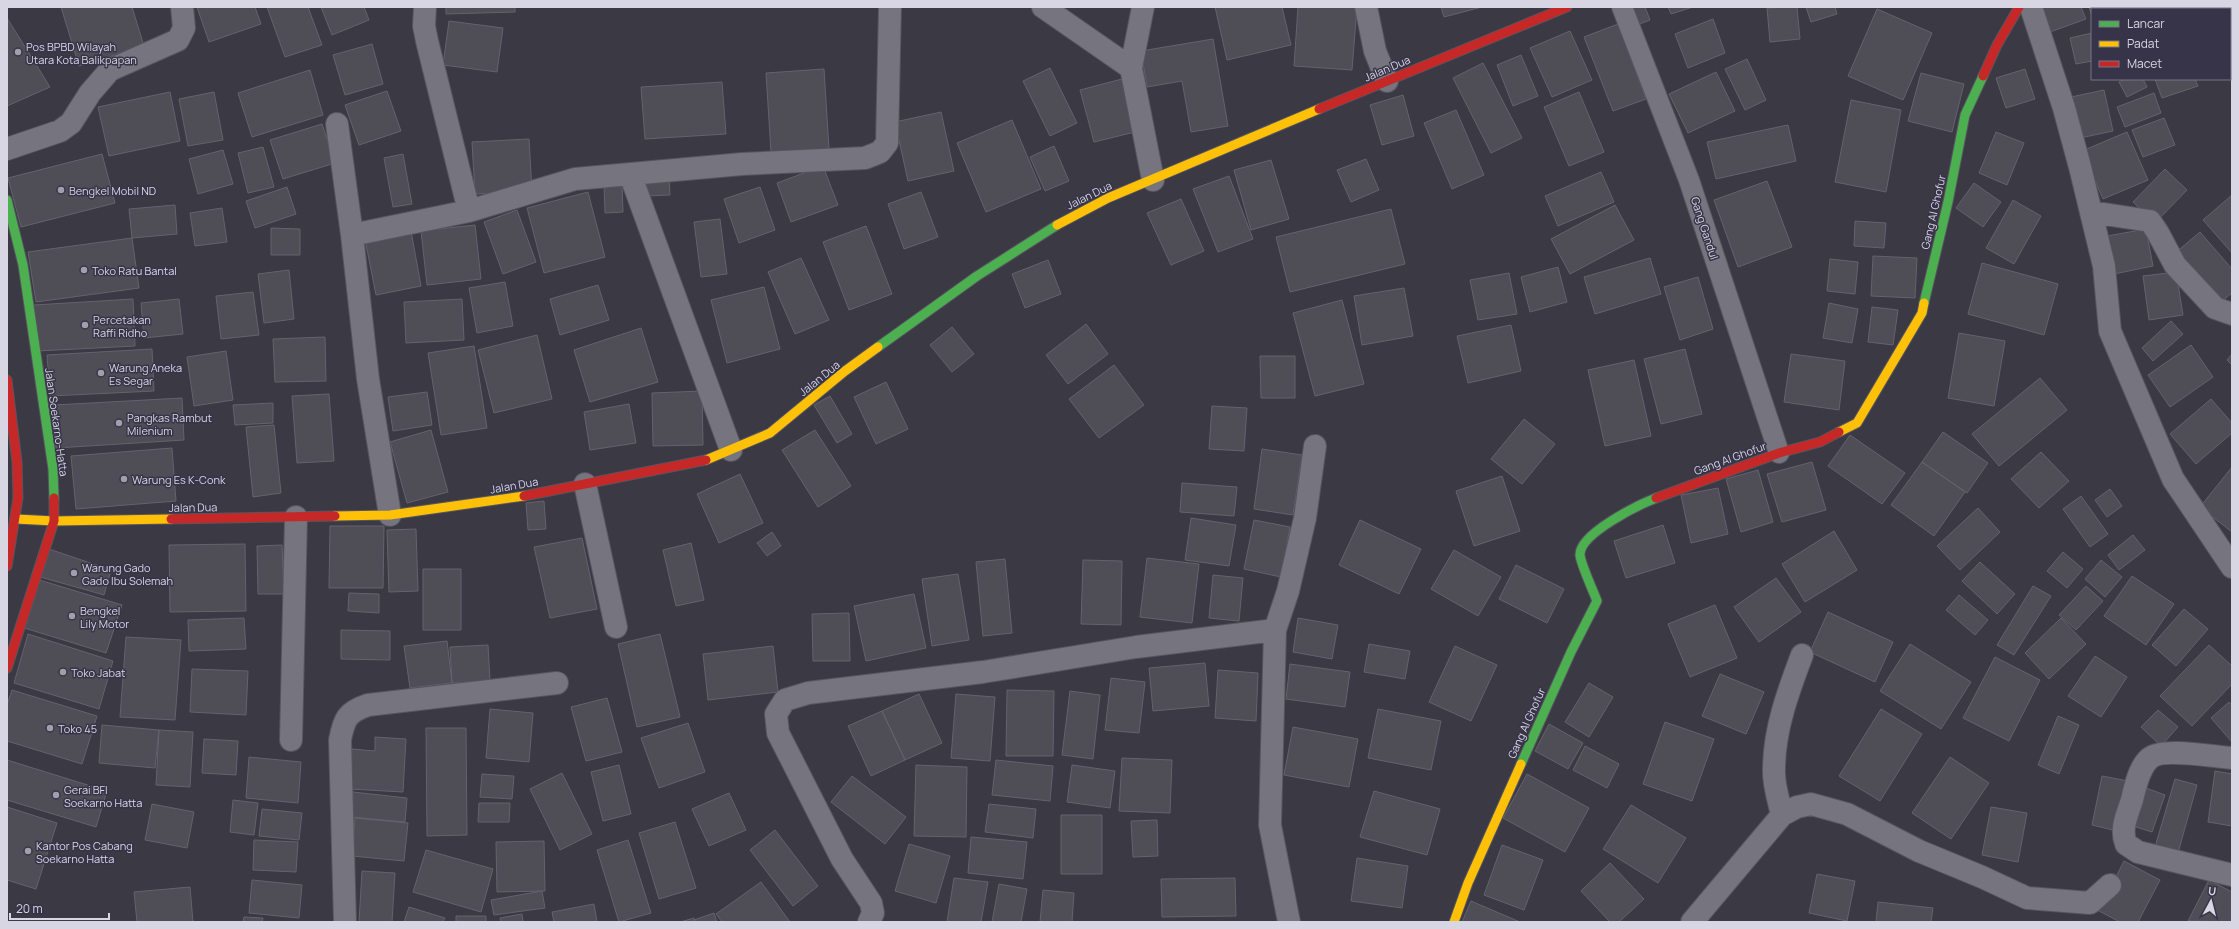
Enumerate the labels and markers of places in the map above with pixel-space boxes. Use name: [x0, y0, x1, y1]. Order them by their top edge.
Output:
place label: Pos BPBD Wilayah Utara Kota Balikpapan: [26, 39, 137, 67]
marker: Pos BPBD Wilayah Utara Kota Balikpapan: [13, 47, 23, 57]
place label: Bengkel Mobil ND: [69, 183, 156, 198]
marker: Bengkel Mobil ND: [56, 185, 66, 195]
place label: Toko Ratu Bantal: [92, 263, 177, 278]
marker: Toko Ratu Bantal: [79, 265, 89, 275]
place label: Percetakan Raffi Ridho: [93, 312, 151, 340]
marker: Percetakan Raffi Ridho: [80, 320, 90, 330]
place label: Warung Aneka Es Segar: [109, 360, 182, 388]
marker: Warung Aneka Es Segar: [96, 368, 106, 378]
place label: Pangkas Rambut Milenium: [127, 410, 212, 438]
marker: Pangkas Rambut Milenium: [114, 418, 124, 428]
place label: Warung Es K-Conk: [132, 472, 226, 487]
marker: Warung Es K-Conk: [119, 474, 129, 484]
place label: Warung Gado Gado Ibu Solemah: [82, 560, 173, 588]
marker: Warung Gado Gado Ibu Solemah: [69, 568, 79, 578]
place label: Bengkel Lily Motor: [80, 603, 129, 631]
marker: Bengkel Lily Motor: [67, 611, 77, 621]
place label: Toko Jabat: [71, 665, 125, 680]
marker: Toko Jabat: [58, 667, 68, 677]
place label: Toko 45: [58, 721, 97, 736]
marker: Toko 45: [45, 723, 55, 733]
place label: Gerai BFI Soekarno Hatta: [64, 782, 142, 810]
marker: Gerai BFI Soekarno Hatta: [51, 790, 61, 800]
place label: Kantor Pos Cabang Soekarno Hatta: [36, 838, 133, 866]
marker: Kantor Pos Cabang Soekarno Hatta: [23, 846, 33, 856]

